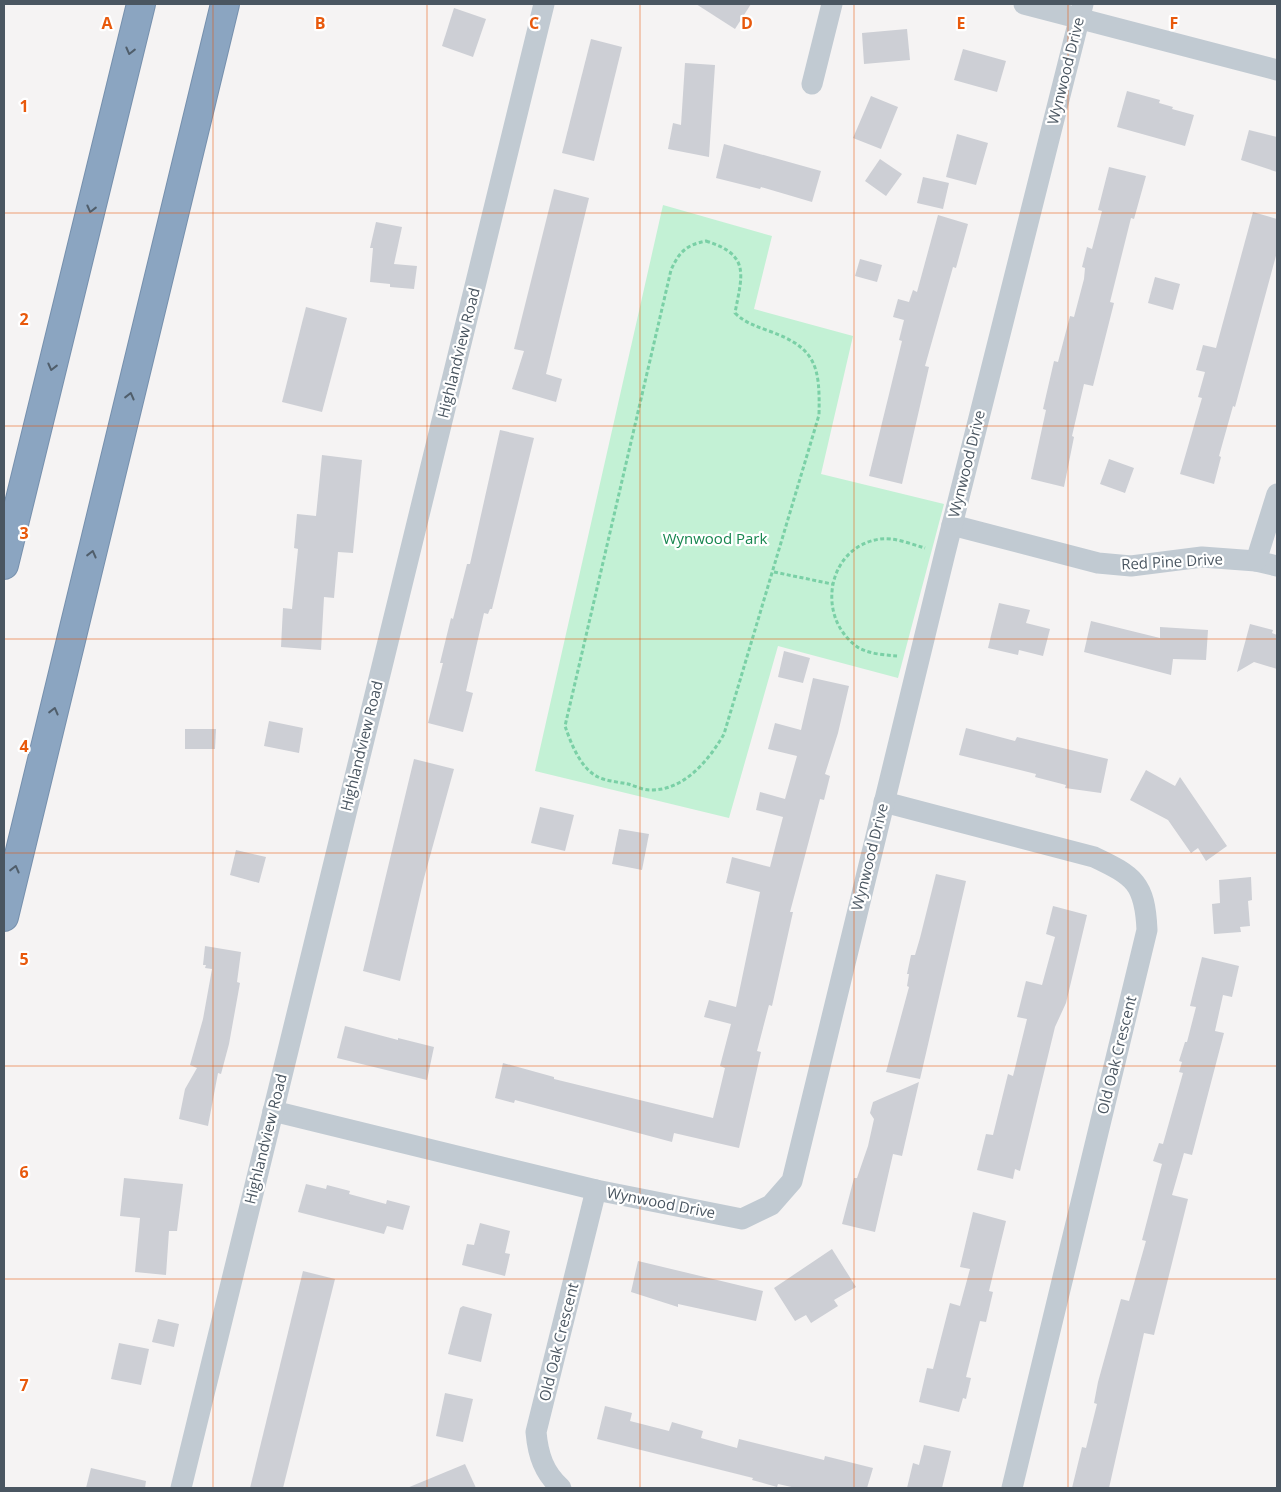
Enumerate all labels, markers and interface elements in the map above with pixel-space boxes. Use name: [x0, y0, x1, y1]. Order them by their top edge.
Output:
text: A: [101, 12, 113, 34]
text: B: [315, 12, 325, 34]
text: C: [529, 12, 539, 34]
text: D: [741, 12, 753, 34]
text: E: [957, 12, 966, 34]
text: F: [1170, 12, 1178, 34]
street label: Wynwood Drive: [1042, 15, 1088, 127]
one-way arrow: [125, 47, 135, 55]
text: 1: [19, 95, 29, 117]
one-way arrow: [86, 204, 97, 213]
street label: Highlandview Road: [432, 285, 484, 420]
text: 2: [19, 308, 29, 330]
one-way arrow: [47, 362, 58, 371]
one-way arrow: [124, 391, 135, 400]
street label: Wynwood Drive: [943, 408, 989, 520]
text: 3: [19, 522, 29, 544]
park label: Wynwood Park: [663, 528, 767, 548]
street label: Red Pine Drive: [1121, 548, 1223, 574]
one-way arrow: [86, 549, 97, 558]
street label: Highlandview Road: [335, 678, 387, 813]
one-way arrow: [48, 708, 58, 716]
text: 4: [19, 735, 29, 757]
street label: Wynwood Drive: [846, 801, 892, 913]
one-way arrow: [9, 865, 20, 874]
text: 5: [19, 948, 29, 970]
street label: Old Oak Crescent: [1092, 993, 1140, 1116]
street label: Highlandview Road: [239, 1071, 291, 1206]
text: 6: [19, 1161, 29, 1183]
street label: Wynwood Drive: [605, 1182, 717, 1222]
street label: Old Oak Crescent: [534, 1280, 582, 1403]
text: 7: [19, 1374, 29, 1396]

